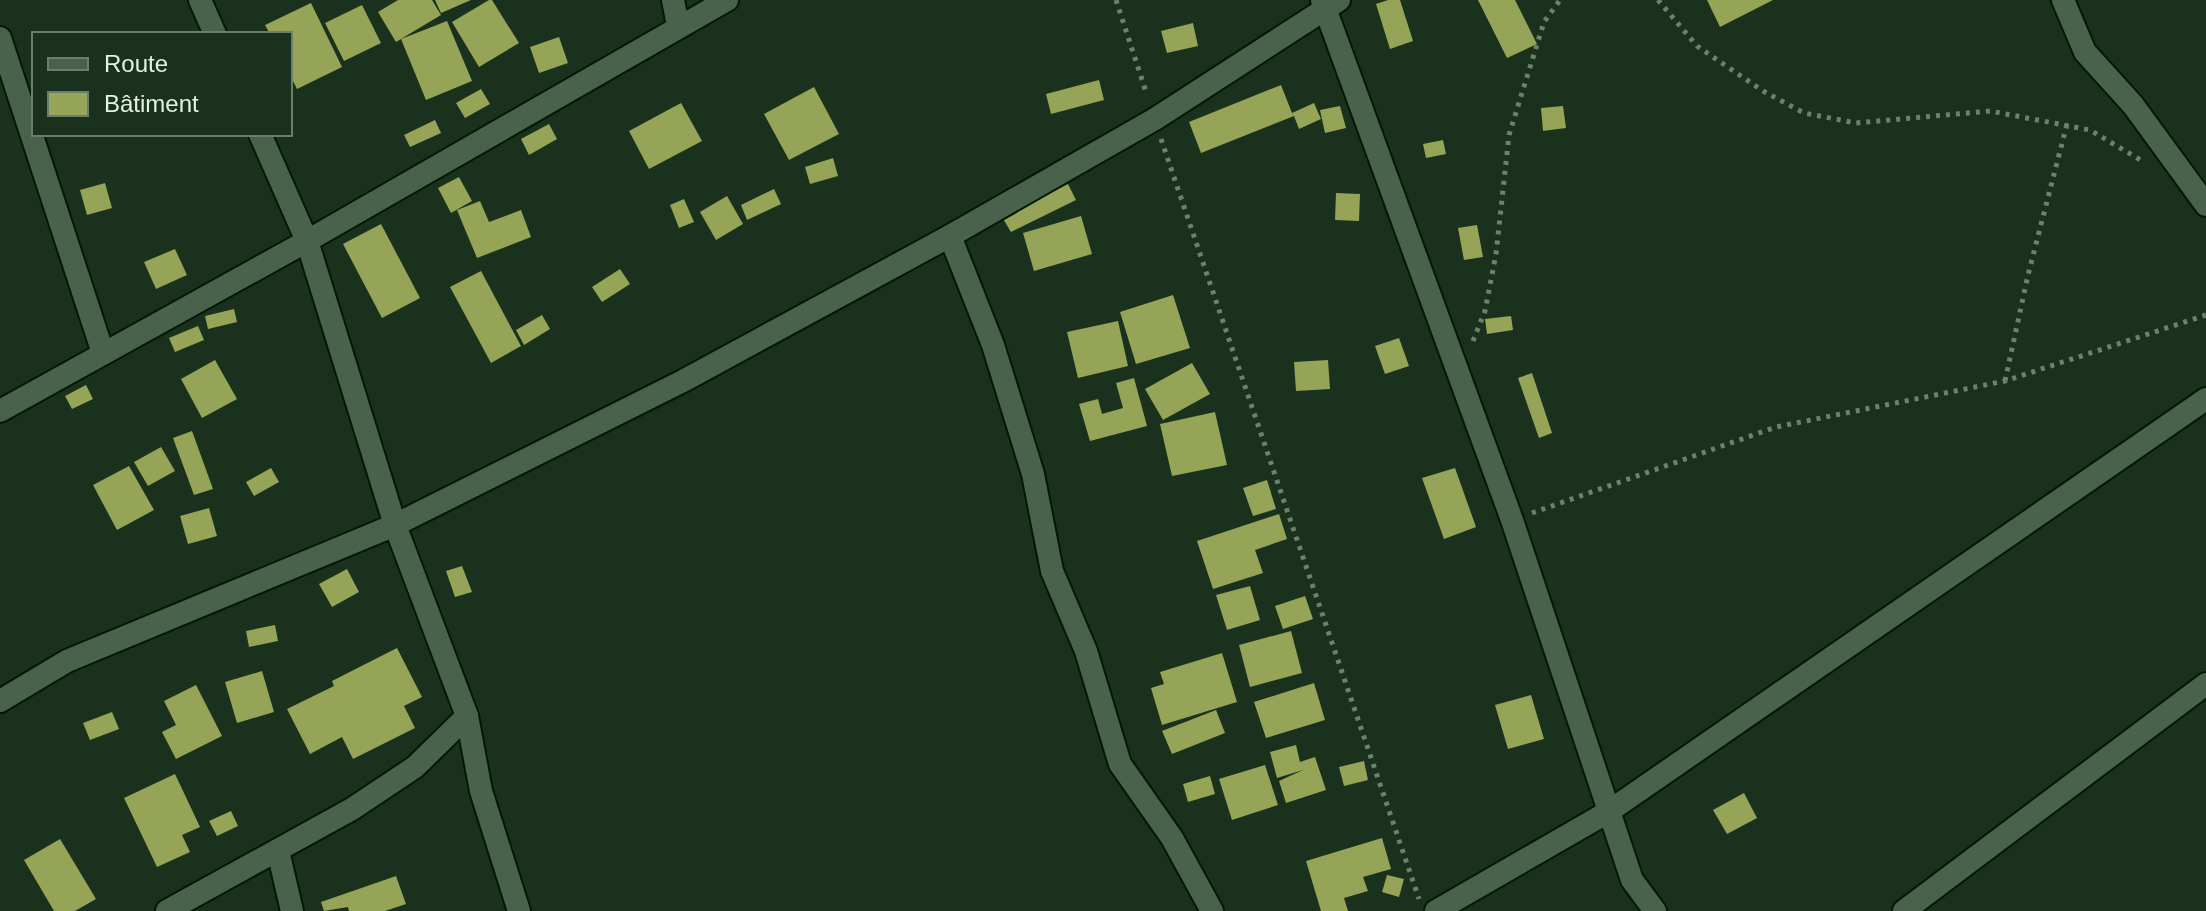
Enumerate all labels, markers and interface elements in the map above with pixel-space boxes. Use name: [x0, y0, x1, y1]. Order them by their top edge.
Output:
legend: [32, 32, 292, 136]
text: Route: [104, 50, 168, 77]
text: Bâtiment: [104, 90, 199, 117]

